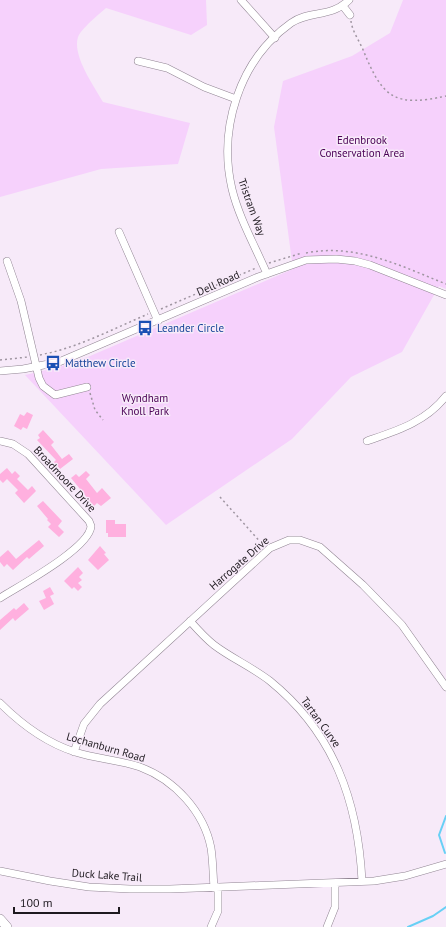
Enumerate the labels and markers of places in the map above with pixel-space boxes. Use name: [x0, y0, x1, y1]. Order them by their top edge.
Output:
bus stop icon: Leander Circle: [136, 319, 154, 337]
place label: Leander Circle: [157, 321, 224, 335]
bus stop icon: Matthew Circle: [44, 354, 62, 372]
place label: Matthew Circle: [65, 356, 136, 370]

